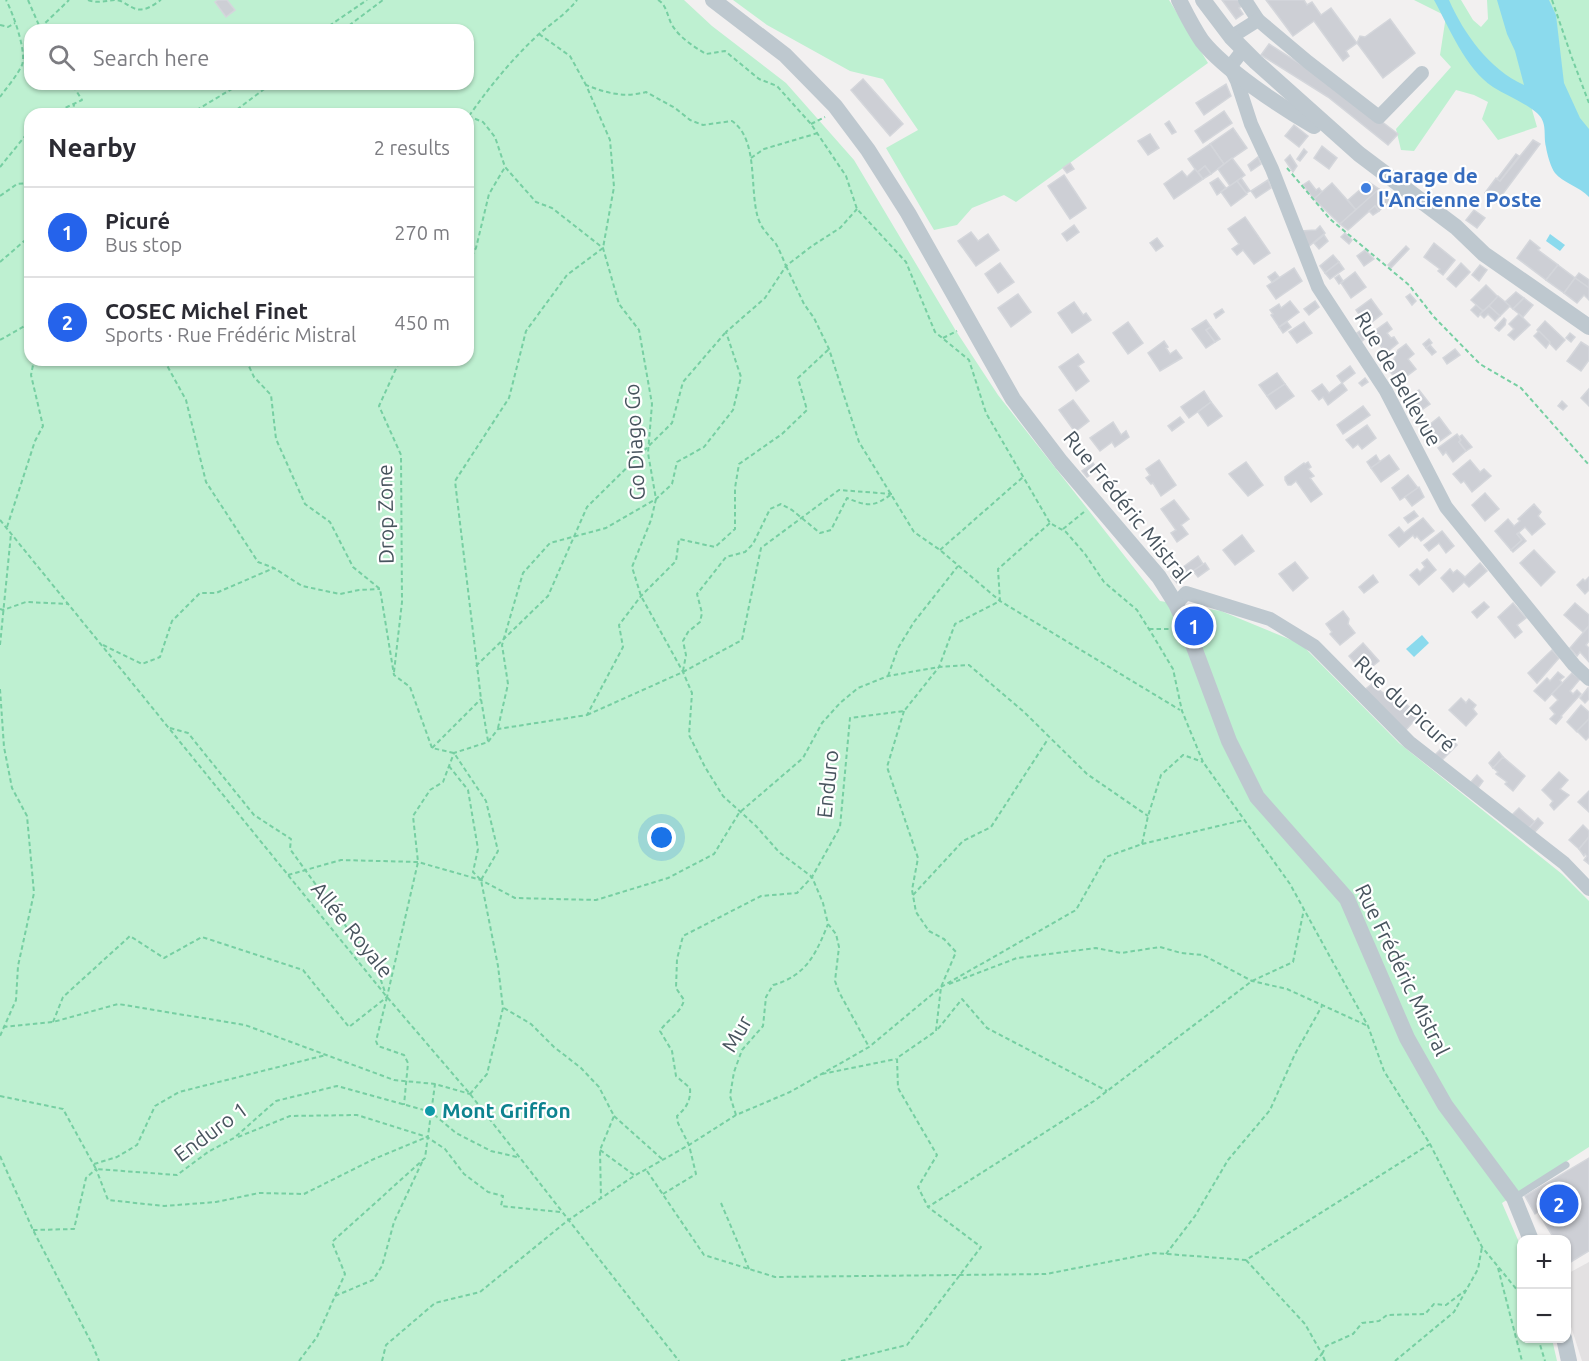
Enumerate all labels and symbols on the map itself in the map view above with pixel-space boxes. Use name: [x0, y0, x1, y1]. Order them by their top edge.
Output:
place label: Garage de l'Ancienne Poste: [1378, 163, 1542, 211]
marker: Garage de l'Ancienne Poste: [1359, 181, 1373, 195]
street label: Rue de Bellevue: [1351, 307, 1447, 450]
street label: Go Diago Go: [619, 383, 649, 501]
street label: Rue Frédéric Mistral: [1059, 426, 1196, 587]
street label: Drop Zone: [372, 464, 398, 564]
pin: 1: [1174, 604, 1214, 648]
street label: Rue du Picuré: [1350, 650, 1461, 756]
street label: Enduro: [812, 749, 843, 819]
your location: [647, 823, 676, 852]
street label: Allée Royale: [307, 877, 399, 982]
street label: Rue Frédéric Mistral: [1351, 880, 1455, 1059]
street label: Mur: [716, 1011, 756, 1056]
street label: Enduro 1: [169, 1097, 252, 1166]
place label: Mont Griffon: [442, 1098, 571, 1122]
marker: Mont Griffon: [423, 1104, 437, 1118]
pin: 2: [1540, 1182, 1578, 1226]

